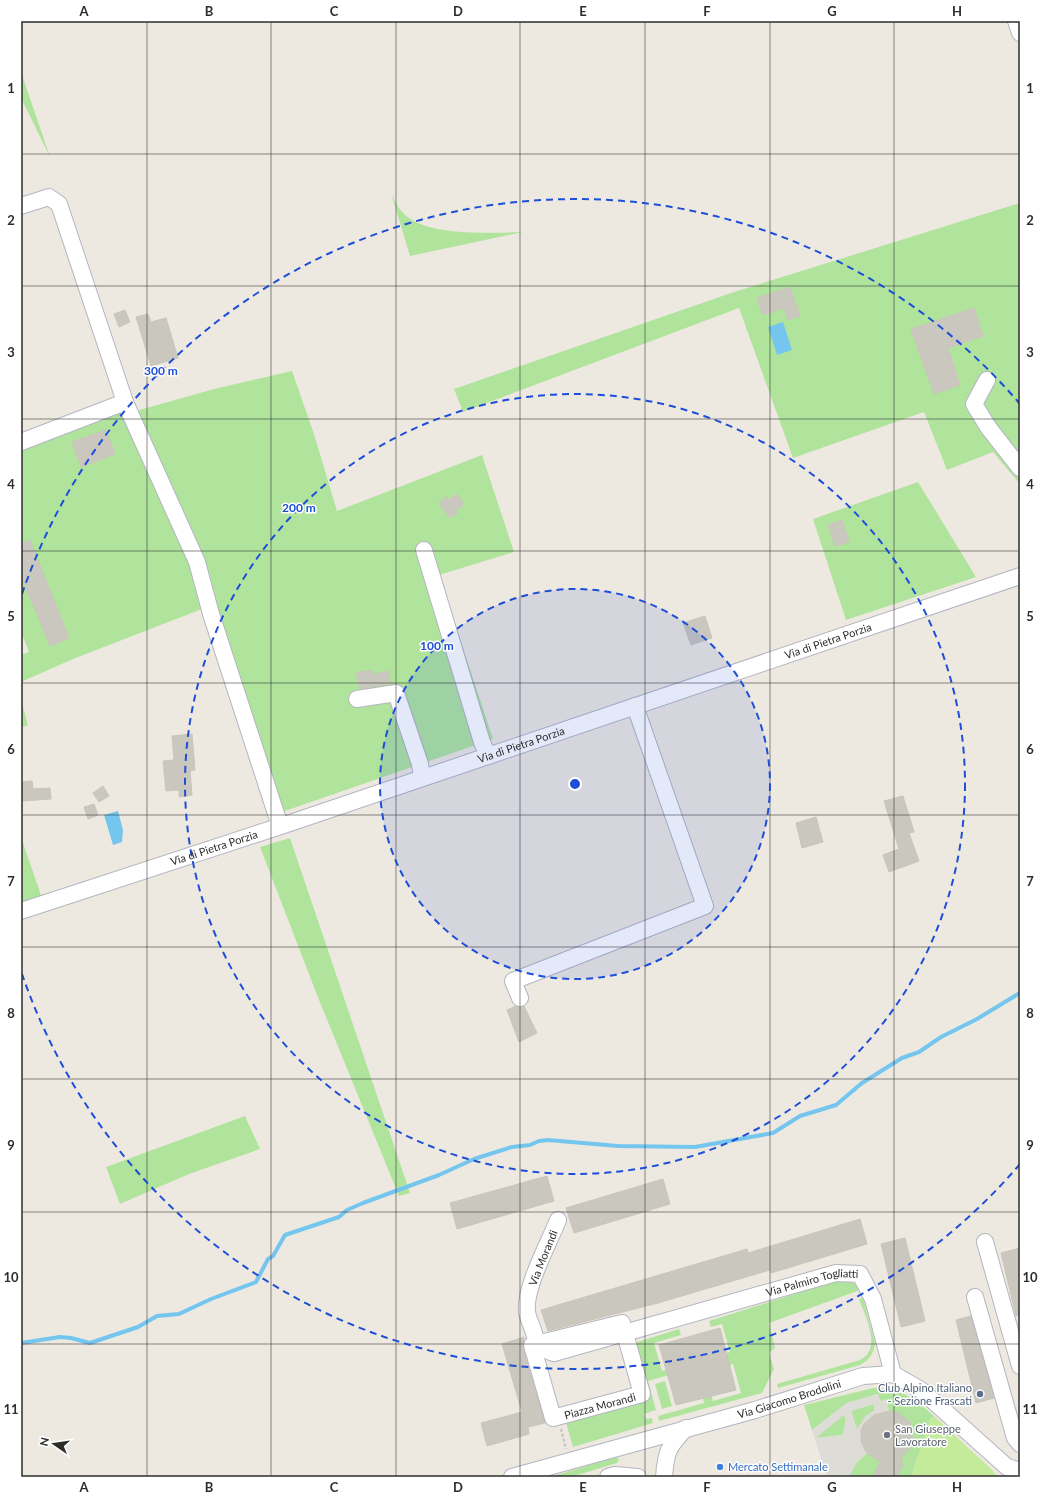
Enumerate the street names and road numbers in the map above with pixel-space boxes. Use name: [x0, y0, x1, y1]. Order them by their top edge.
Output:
street label: Via di Pietra Porzia: [783, 620, 873, 661]
street label: Via di Pietra Porzia: [476, 724, 566, 765]
street label: Via di Pietra Porzia: [169, 827, 259, 868]
street label: Via Morandi: [525, 1228, 560, 1288]
street label: Via Palmiro Togliatti: [764, 1266, 859, 1299]
street label: Via Giacomo Brodolini: [736, 1376, 843, 1421]
street label: Piazza Morandi: [563, 1390, 637, 1421]

